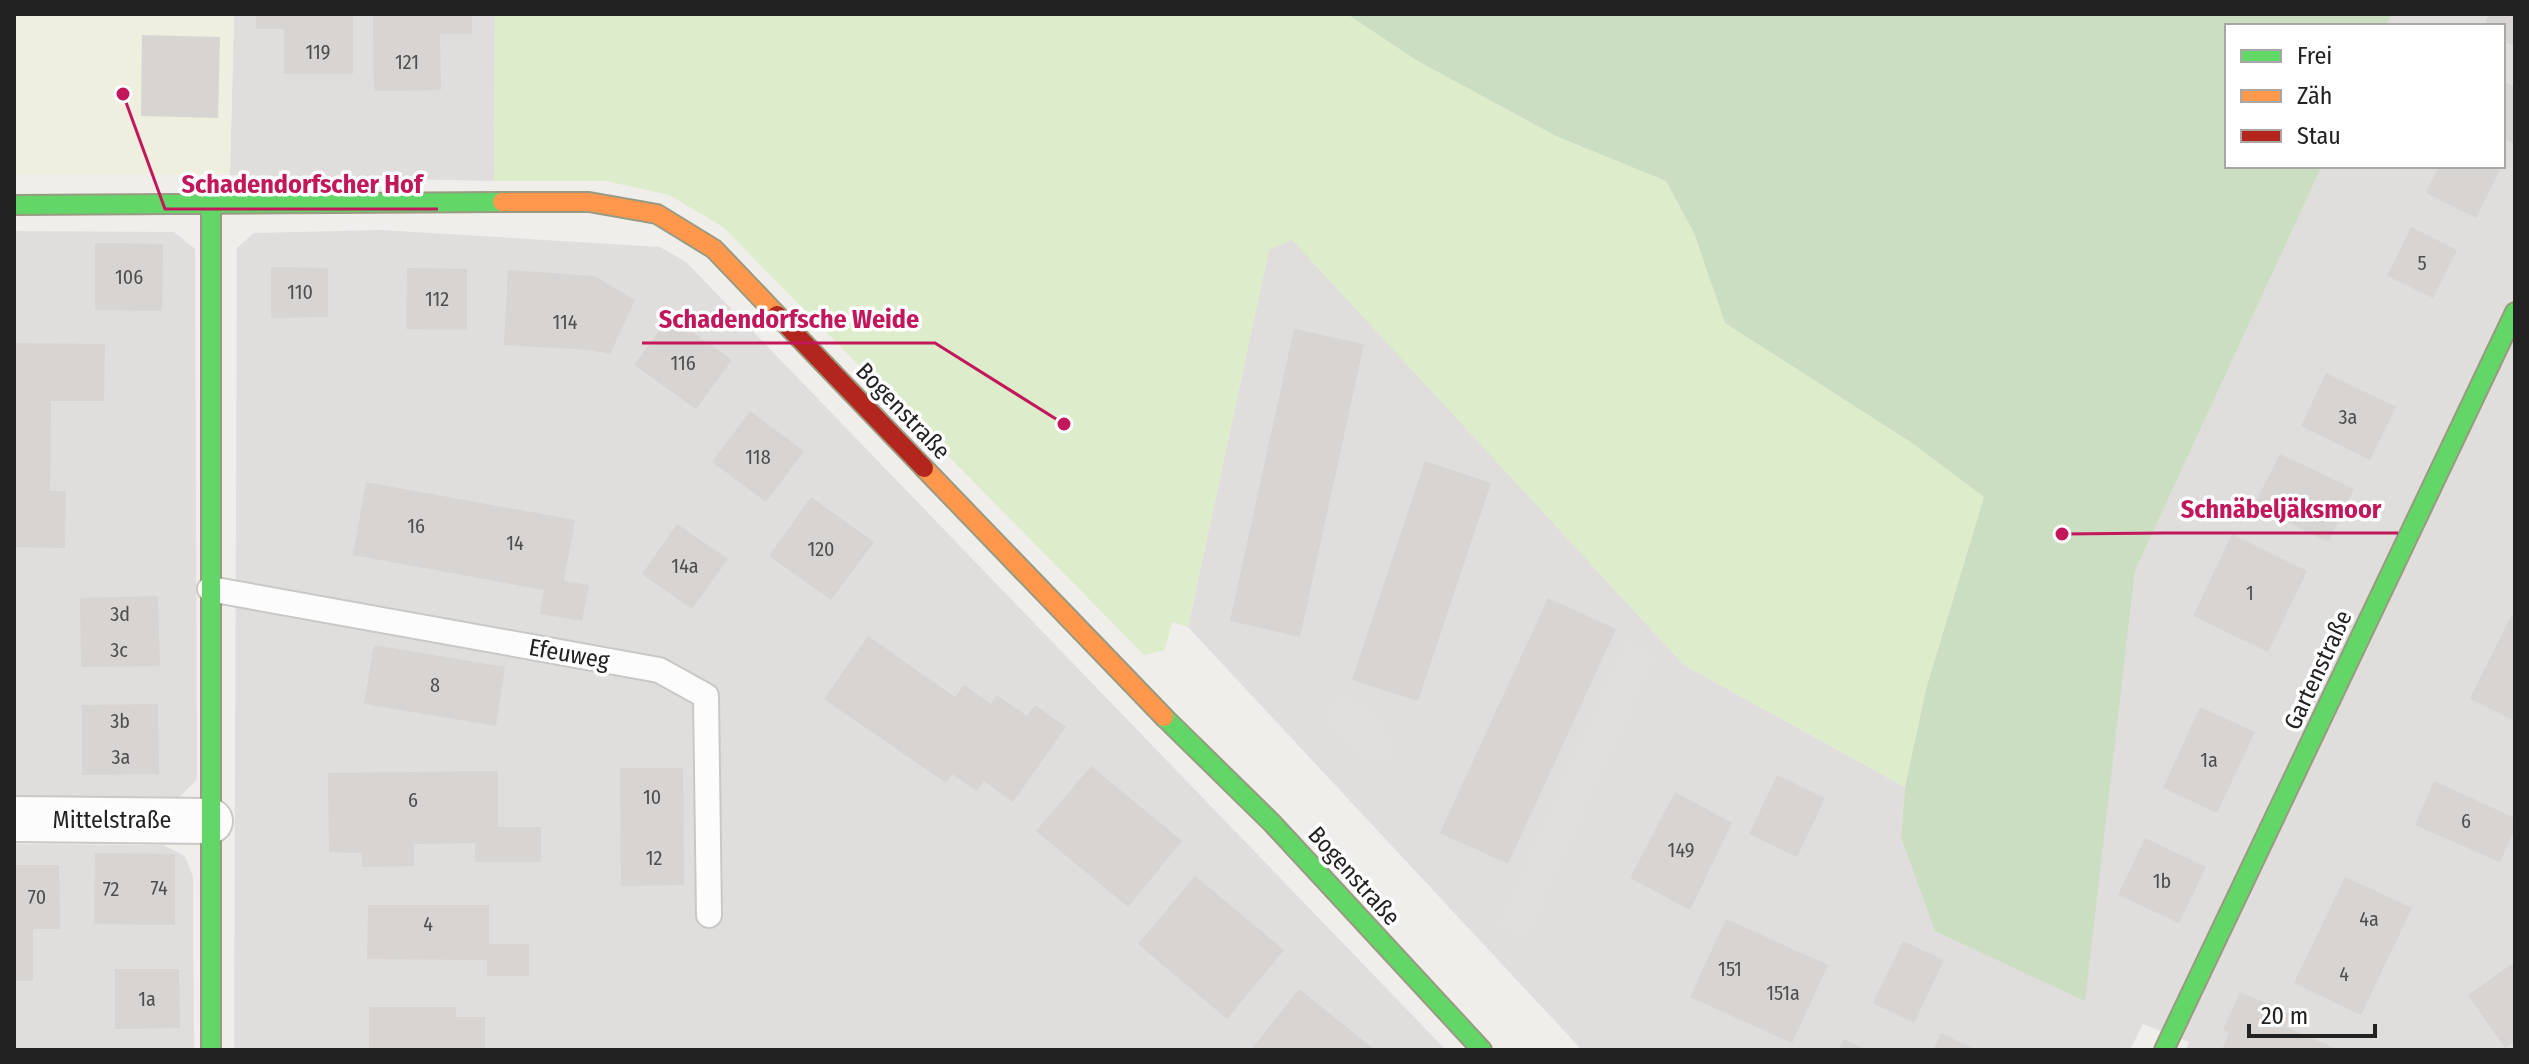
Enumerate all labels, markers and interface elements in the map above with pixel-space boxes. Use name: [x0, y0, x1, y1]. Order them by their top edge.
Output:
legend: [2225, 24, 2505, 168]
house number: 119: [305, 40, 331, 64]
text: Frei: [2297, 42, 2332, 70]
house number: 121: [395, 50, 419, 74]
text: Zäh: [2297, 82, 2332, 110]
text: Stau: [2297, 122, 2341, 150]
callout: Schadendorfscher Hof: [165, 159, 438, 209]
text: Schadendorfscher Hof: [182, 169, 425, 200]
house number: 5: [2417, 251, 2427, 275]
house number: 106: [115, 265, 143, 289]
house number: 110: [287, 280, 313, 304]
house number: 112: [425, 287, 449, 311]
callout: Schadendorfsche Weide: [642, 293, 935, 343]
text: Schadendorfsche Weide: [659, 304, 919, 335]
house number: 114: [553, 310, 578, 334]
house number: 116: [670, 351, 696, 375]
street label: Bogenstraße: [850, 357, 956, 465]
house number: 3a: [2339, 405, 2357, 429]
house number: 118: [745, 445, 771, 469]
callout: Schnäbeljäksmoor: [2165, 483, 2398, 533]
text: Schnäbeljäksmoor: [2181, 494, 2382, 525]
house number: 16: [407, 514, 425, 538]
house number: 14: [506, 531, 524, 555]
house number: 120: [807, 537, 835, 561]
house number: 14a: [671, 554, 699, 578]
house number: 1: [2246, 581, 2254, 605]
house number: 3d: [110, 602, 130, 626]
street label: Gartenstraße: [2278, 606, 2358, 734]
street label: Efeuweg: [527, 633, 612, 675]
house number: 3c: [110, 638, 128, 662]
house number: 8: [430, 673, 440, 697]
house number: 3b: [110, 709, 130, 733]
house number: 3a: [112, 745, 130, 769]
house number: 1a: [2200, 748, 2218, 772]
house number: 10: [643, 785, 661, 809]
house number: 6: [408, 788, 418, 812]
street label: Mittelstraße: [53, 806, 171, 834]
house number: 6: [2461, 809, 2471, 833]
street label: Bogenstraße: [1302, 821, 1406, 931]
house number: 149: [1668, 838, 1694, 862]
house number: 12: [646, 846, 662, 870]
house number: 1b: [2153, 869, 2171, 893]
house number: 74: [150, 876, 168, 900]
house number: 72: [103, 877, 120, 901]
house number: 70: [28, 885, 46, 909]
house number: 4a: [2359, 907, 2379, 931]
house number: 4: [423, 912, 433, 936]
house number: 151: [1718, 957, 1742, 981]
house number: 4: [2339, 962, 2349, 986]
house number: 151a: [1766, 981, 1800, 1005]
house number: 1a: [138, 987, 156, 1011]
scale bar: [2249, 988, 2375, 1038]
text: 20 m: [2261, 1002, 2308, 1030]

